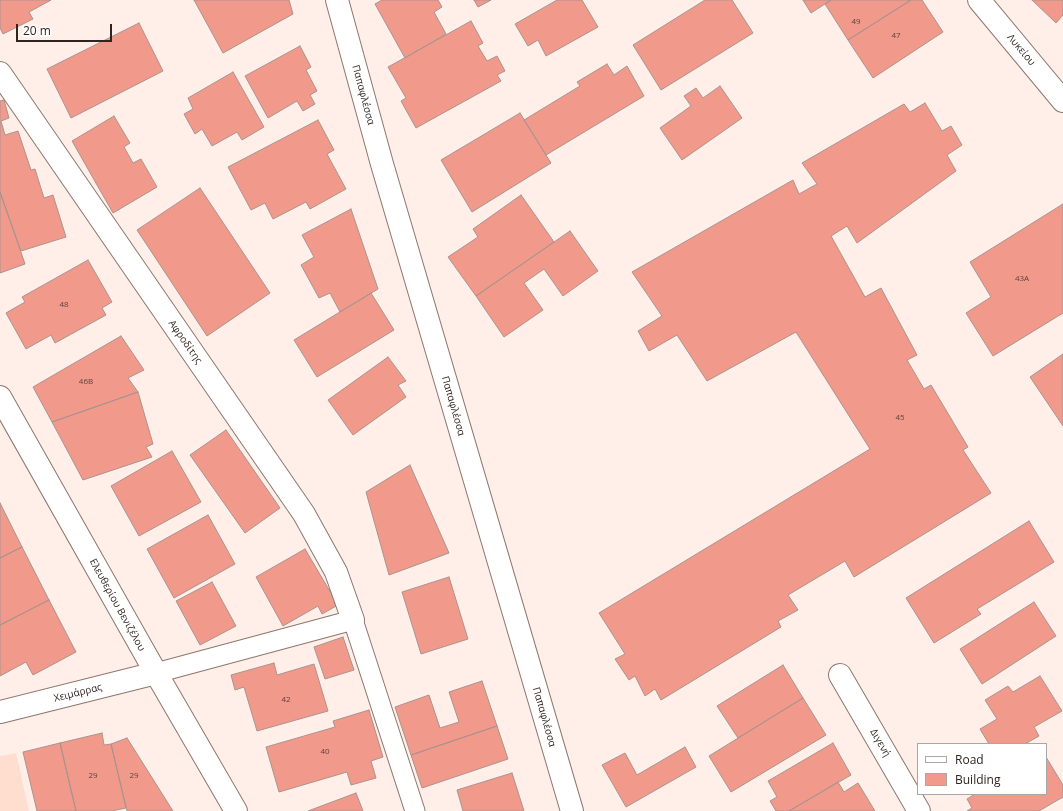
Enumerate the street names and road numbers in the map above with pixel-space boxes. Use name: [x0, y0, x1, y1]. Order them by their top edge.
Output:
street label: Λυκείου: [1004, 32, 1038, 68]
street label: Παπαφλέσσα: [349, 64, 377, 126]
street label: Αφροδίτης: [166, 318, 204, 366]
street label: Παπαφλέσσα: [439, 375, 467, 437]
street label: Ελευθερίου Βενιζέλου: [87, 557, 147, 653]
street label: Χειμάρρας: [53, 681, 103, 705]
street label: Παπαφλέσσα: [530, 686, 558, 748]
street label: Διγενή: [867, 727, 893, 759]

